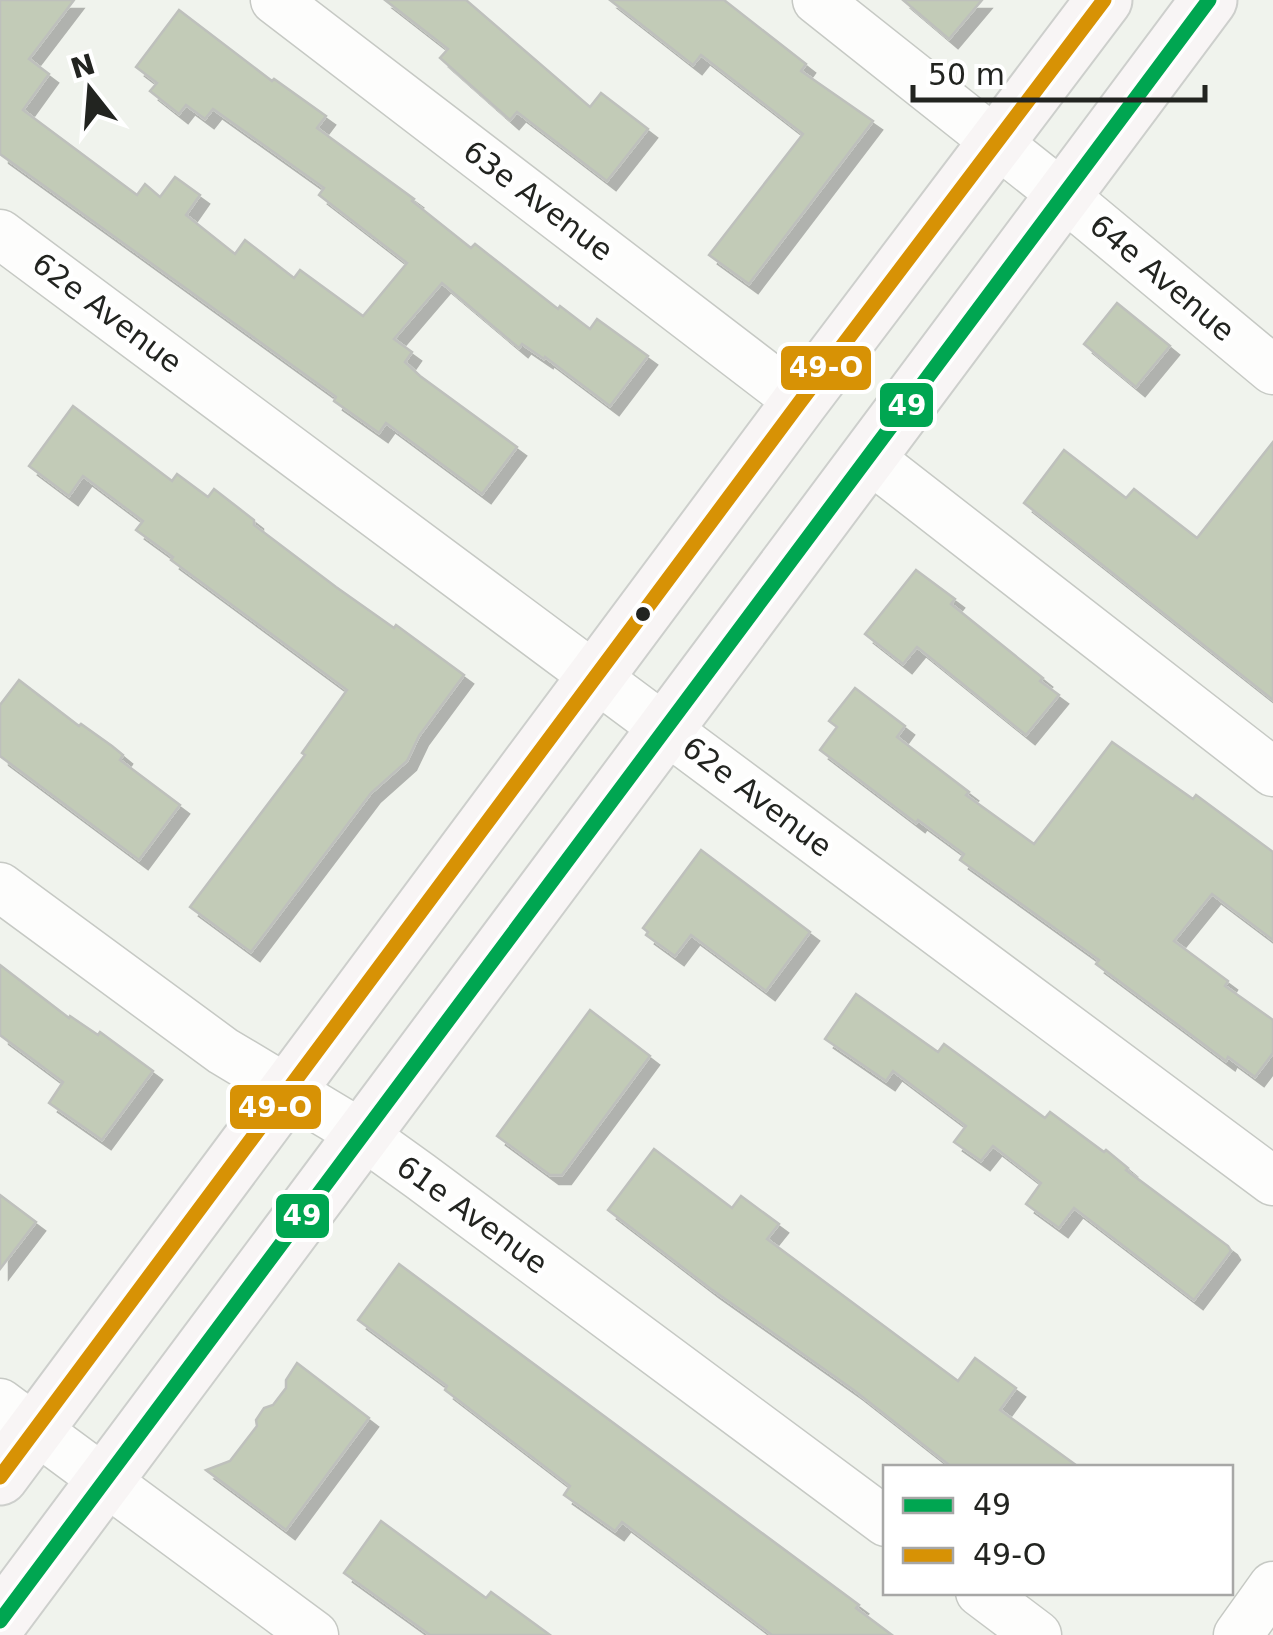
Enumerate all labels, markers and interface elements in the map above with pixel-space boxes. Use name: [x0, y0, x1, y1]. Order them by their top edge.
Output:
north arrow: [40, 40, 140, 140]
scale bar: [913, 40, 1206, 102]
text: N: [67, 47, 99, 86]
text: 50 m: [928, 57, 1005, 92]
street label: 63e Avenue: [457, 133, 620, 268]
street label: 64e Avenue: [1083, 207, 1242, 348]
street label: 62e Avenue: [26, 245, 189, 380]
line badge: 49-O: [779, 344, 873, 392]
text: 49-O: [789, 351, 863, 384]
line badge: 49: [878, 381, 935, 429]
text: 49: [888, 389, 926, 422]
unlabelled marker: [633, 604, 653, 624]
street label: 62e Avenue: [676, 729, 839, 864]
line badge: 49-O: [228, 1083, 323, 1131]
text: 49-O: [238, 1091, 312, 1124]
street label: 61e Avenue: [390, 1148, 554, 1281]
line badge: 49: [274, 1192, 331, 1240]
text: 49: [283, 1199, 321, 1232]
legend: [883, 1465, 1233, 1595]
text: 49: [973, 1487, 1011, 1522]
text: 49-O: [973, 1537, 1046, 1572]

